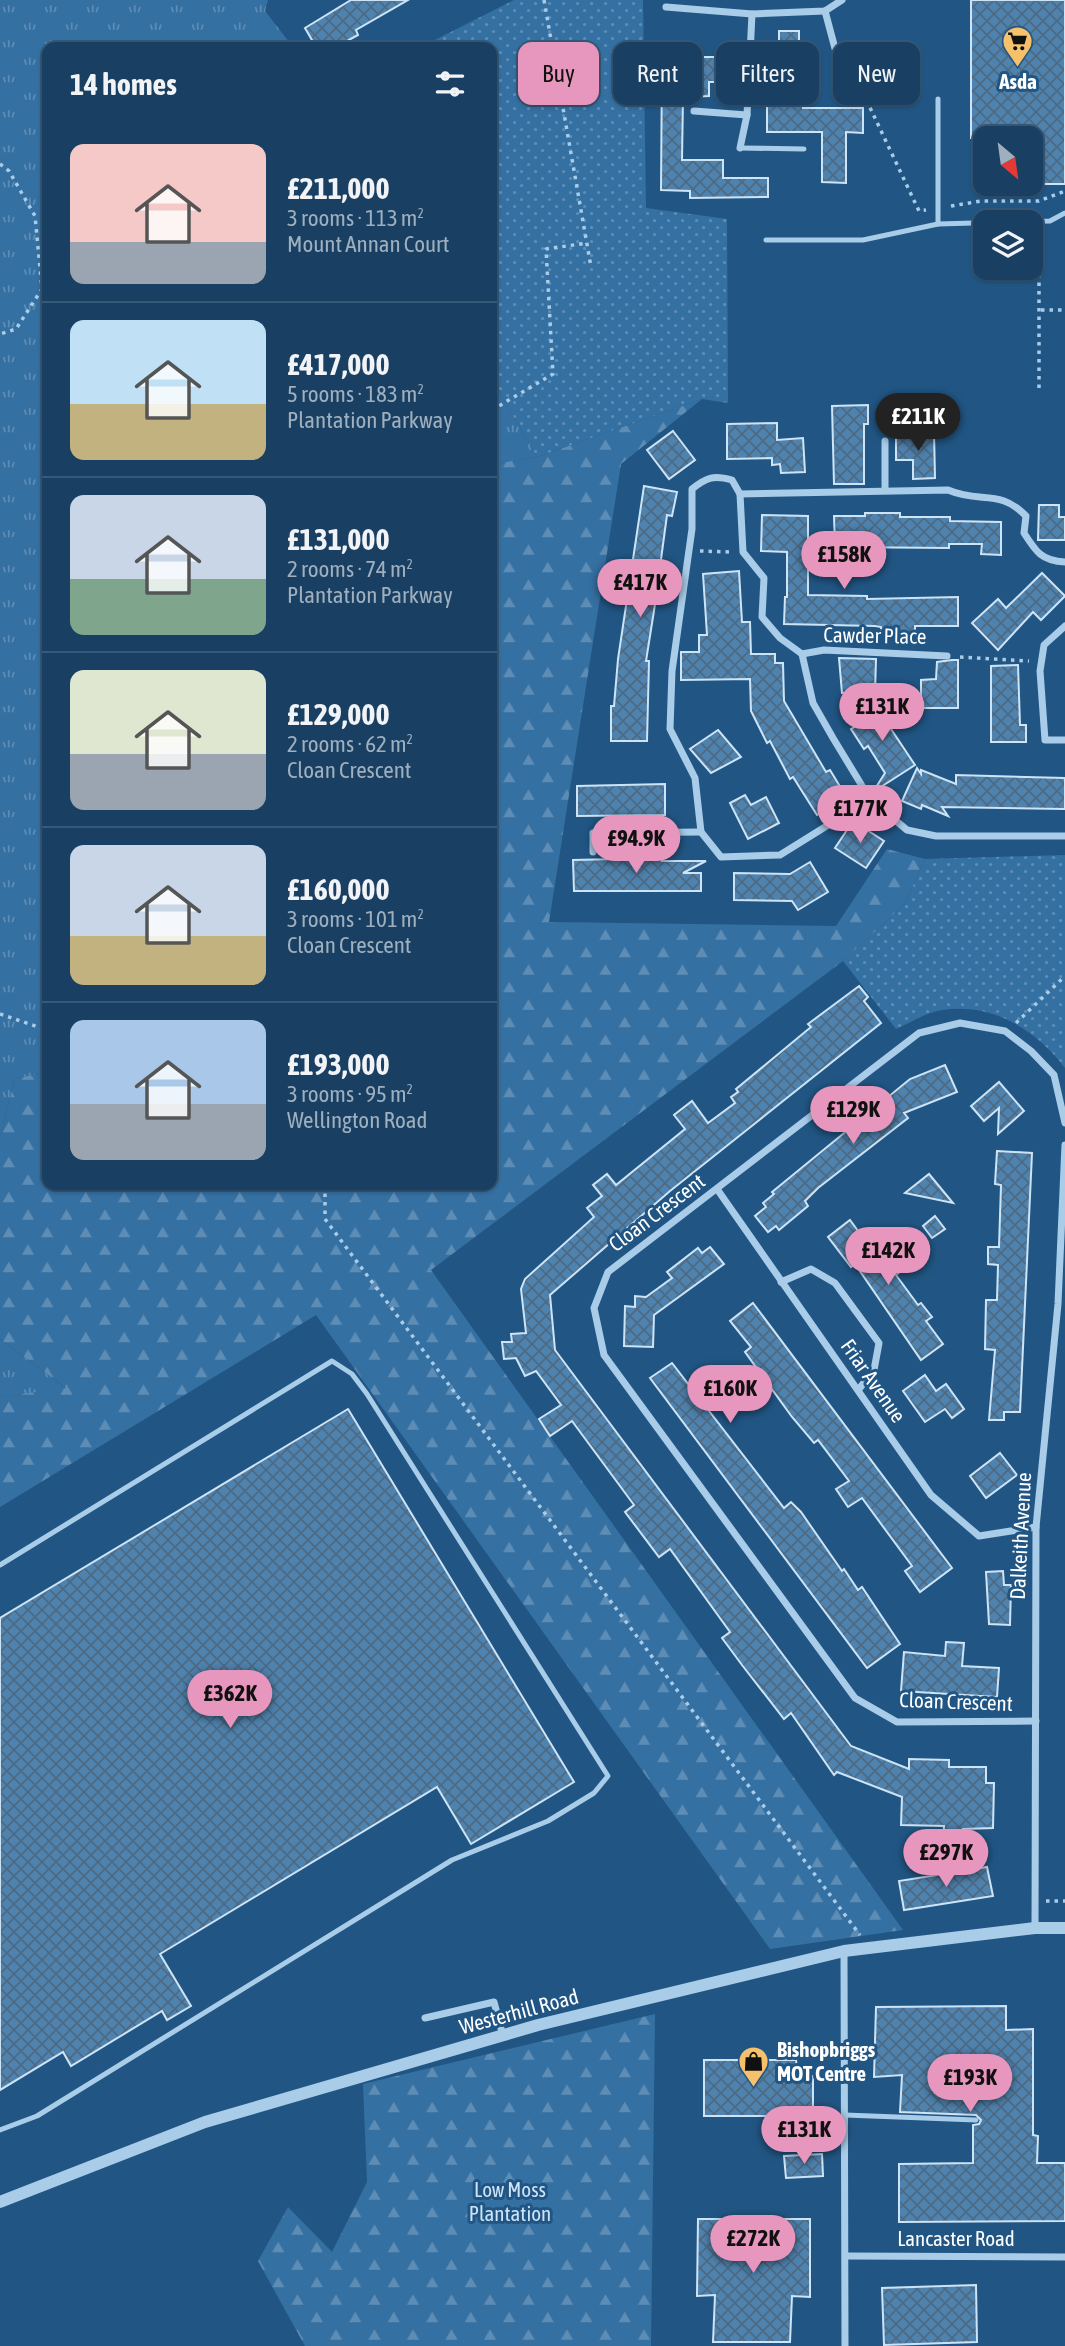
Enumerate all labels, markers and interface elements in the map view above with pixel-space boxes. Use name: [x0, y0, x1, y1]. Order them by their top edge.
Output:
supermarket icon: Asda: [1001, 25, 1035, 69]
chip: Buy: [518, 42, 599, 105]
chip: Rent: [613, 42, 702, 105]
chip: Filters: [716, 42, 819, 105]
chip: New: [833, 42, 920, 105]
icon: filters: [431, 65, 469, 103]
text: 14 homes: [70, 67, 177, 101]
place label: Asda: [998, 69, 1037, 93]
north arrow: [973, 126, 1043, 196]
map controls: [973, 126, 1043, 280]
text: £211,000: [287, 171, 390, 205]
icon: home: [126, 172, 210, 256]
text: 3 rooms · 113 m²: [287, 205, 424, 231]
button: layers: [973, 210, 1043, 280]
text: Mount Annan Court: [287, 231, 449, 257]
text: £417,000: [287, 347, 390, 381]
icon: home: [126, 348, 210, 432]
text: 5 rooms · 183 m²: [287, 381, 424, 407]
pin: £211K: [869, 393, 967, 453]
text: £211K: [891, 403, 945, 429]
text: Plantation Parkway: [287, 407, 453, 433]
text: £131,000: [287, 522, 390, 556]
icon: home: [126, 523, 210, 607]
pin: £158K: [795, 532, 893, 591]
text: £158K: [817, 541, 871, 567]
text: 2 rooms · 74 m²: [287, 556, 413, 582]
pin: £417K: [591, 560, 689, 619]
text: £417K: [613, 569, 667, 595]
text: Plantation Parkway: [287, 582, 453, 608]
street label: Cawder Place: [823, 622, 927, 648]
pin: £131K: [833, 684, 931, 743]
text: £131K: [855, 693, 909, 719]
text: £129,000: [287, 697, 390, 731]
icon: home: [126, 698, 210, 782]
text: 2 rooms · 62 m²: [287, 731, 413, 757]
text: Cloan Crescent: [287, 757, 411, 783]
pin: £177K: [811, 786, 909, 845]
text: £177K: [833, 795, 887, 821]
pin: £94.9K: [579, 816, 693, 875]
text: £94.9K: [607, 825, 665, 851]
text: £160,000: [287, 872, 390, 906]
icon: home: [126, 873, 210, 957]
text: 3 rooms · 101 m²: [287, 906, 424, 932]
text: Cloan Crescent: [287, 932, 411, 958]
text: £193,000: [287, 1047, 390, 1081]
icon: home: [126, 1048, 210, 1132]
text: 3 rooms · 95 m²: [287, 1081, 413, 1107]
pin: £129K: [804, 1086, 902, 1146]
text: £129K: [826, 1096, 880, 1122]
text: Wellington Road: [287, 1107, 427, 1133]
street label: Cloan Crescent: [604, 1168, 709, 1256]
pin: £142K: [839, 1228, 937, 1287]
text: £142K: [861, 1237, 915, 1263]
street label: Friar Avenue: [836, 1334, 911, 1427]
pin: £160K: [681, 1366, 779, 1425]
text: £160K: [703, 1375, 757, 1401]
street label: Dalkeith Avenue: [1005, 1472, 1035, 1600]
pin: £362K: [181, 1670, 279, 1730]
text: £362K: [203, 1680, 257, 1706]
street label: Cloan Crescent: [899, 1687, 1013, 1715]
pin: £297K: [897, 1829, 995, 1889]
text: £297K: [919, 1839, 973, 1865]
street label: Westerhill Road: [457, 1984, 581, 2038]
place label: Bishopbriggs MOT Centre: [777, 2037, 876, 2085]
shop icon: Bishopbriggs MOT Centre: [737, 2045, 771, 2089]
pin: £193K: [921, 2054, 1019, 2114]
text: £193K: [943, 2064, 997, 2090]
pin: £131K: [755, 2106, 853, 2166]
text: £131K: [777, 2116, 831, 2142]
park label: Low Moss Plantation: [469, 2177, 551, 2225]
pin: £272K: [704, 2216, 802, 2275]
text: £272K: [726, 2225, 780, 2251]
street label: Lancaster Road: [897, 2226, 1015, 2250]

